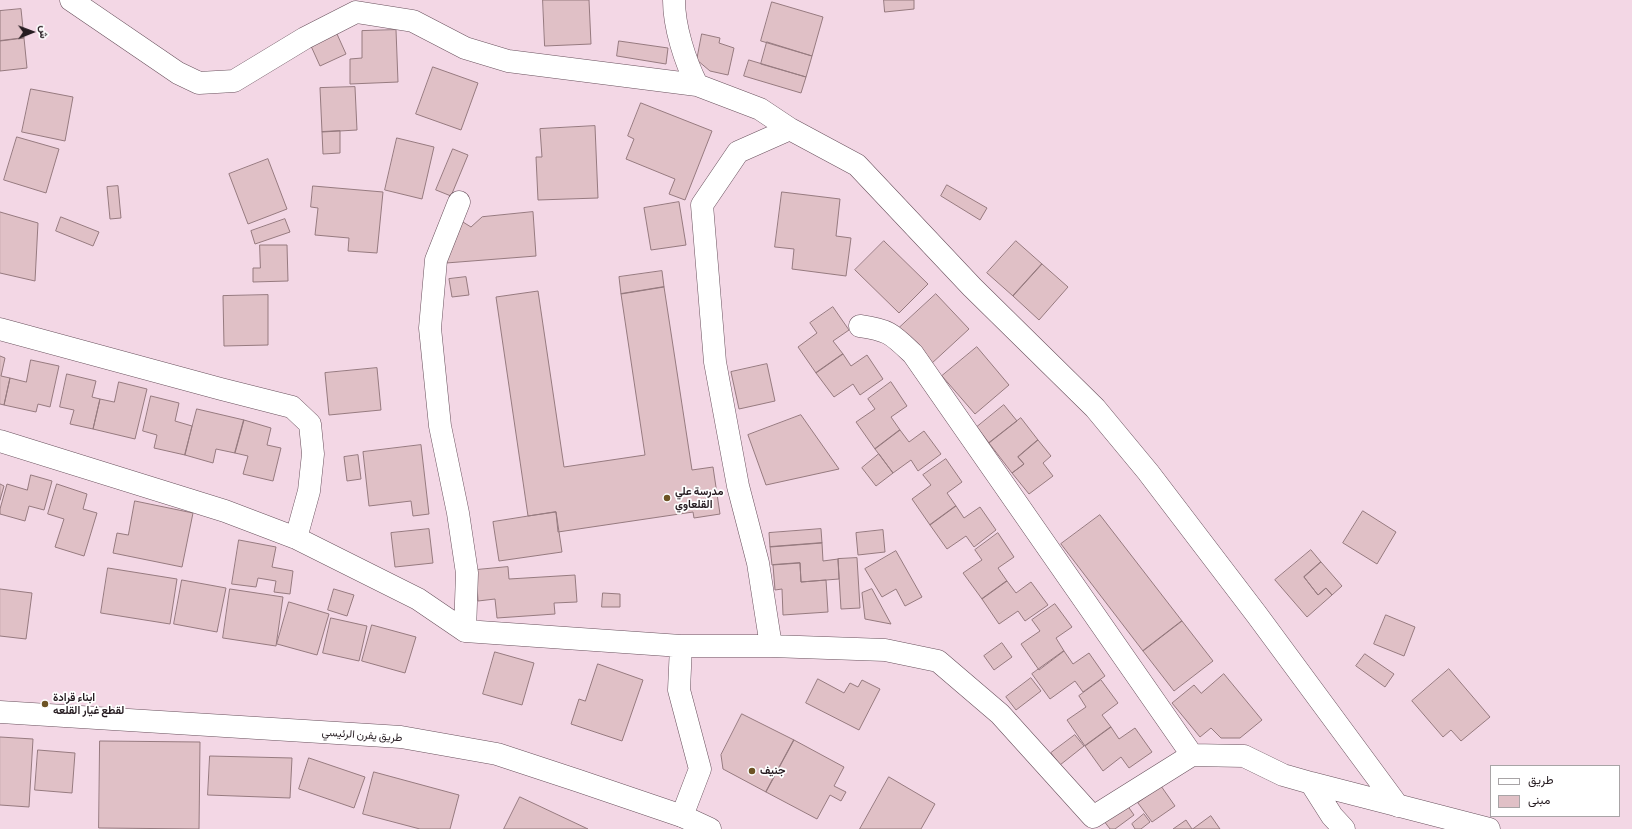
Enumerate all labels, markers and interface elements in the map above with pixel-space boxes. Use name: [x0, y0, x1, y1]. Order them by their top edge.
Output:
north arrow: [12, 12, 52, 52]
text: ش: [38, 25, 50, 39]
place label: مدرسة علي القلعاوي: [675, 485, 723, 511]
marker: مدرسة علي القلعاوي: [662, 493, 672, 503]
place label: ابناء قرادة لقطع غيار القلعه: [53, 691, 124, 717]
marker: ابناء قرادة لقطع غيار القلعه: [40, 699, 50, 709]
street label: طريق يفرن الرئيسي: [321, 726, 403, 744]
place label: جنيف: [760, 764, 786, 778]
legend: [1490, 765, 1620, 817]
marker: جنيف: [747, 766, 757, 776]
text: طريق: [1528, 773, 1553, 787]
text: مبنى: [1528, 793, 1550, 807]

